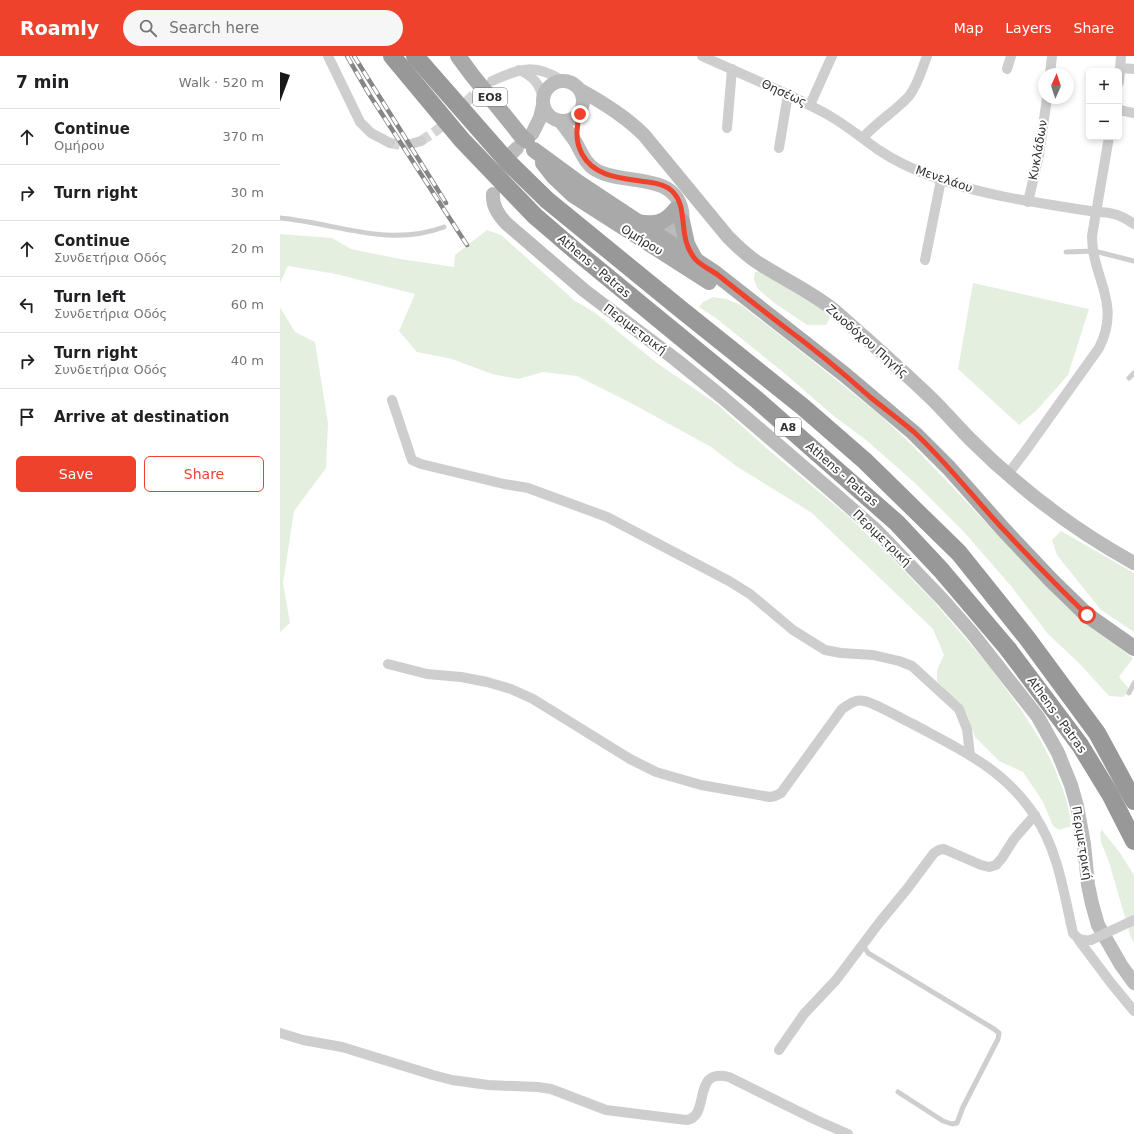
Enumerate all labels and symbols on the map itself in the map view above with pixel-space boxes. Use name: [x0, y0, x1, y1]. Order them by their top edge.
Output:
north arrow: [1038, 68, 1074, 104]
street label: Θησέως: [759, 76, 809, 110]
road number: ΕΟ8: [473, 88, 507, 106]
route end: [571, 105, 589, 123]
street label: Κυκλάδων: [1026, 118, 1050, 181]
street label: Μενελάου: [914, 163, 974, 195]
street label: Ομήρου: [619, 222, 666, 258]
street label: Athens - Patras: [555, 231, 633, 301]
street label: Περιμετρική: [601, 301, 669, 357]
street label: Ζωοδόχου Πηγής: [823, 302, 911, 380]
road number: Α8: [775, 418, 801, 436]
street label: Athens - Patras: [803, 439, 881, 509]
street label: Περιμετρική: [850, 507, 914, 569]
route start: [1078, 606, 1096, 624]
street label: Athens - Patras: [1025, 674, 1089, 756]
street label: Περιμετρική: [1069, 805, 1095, 881]

